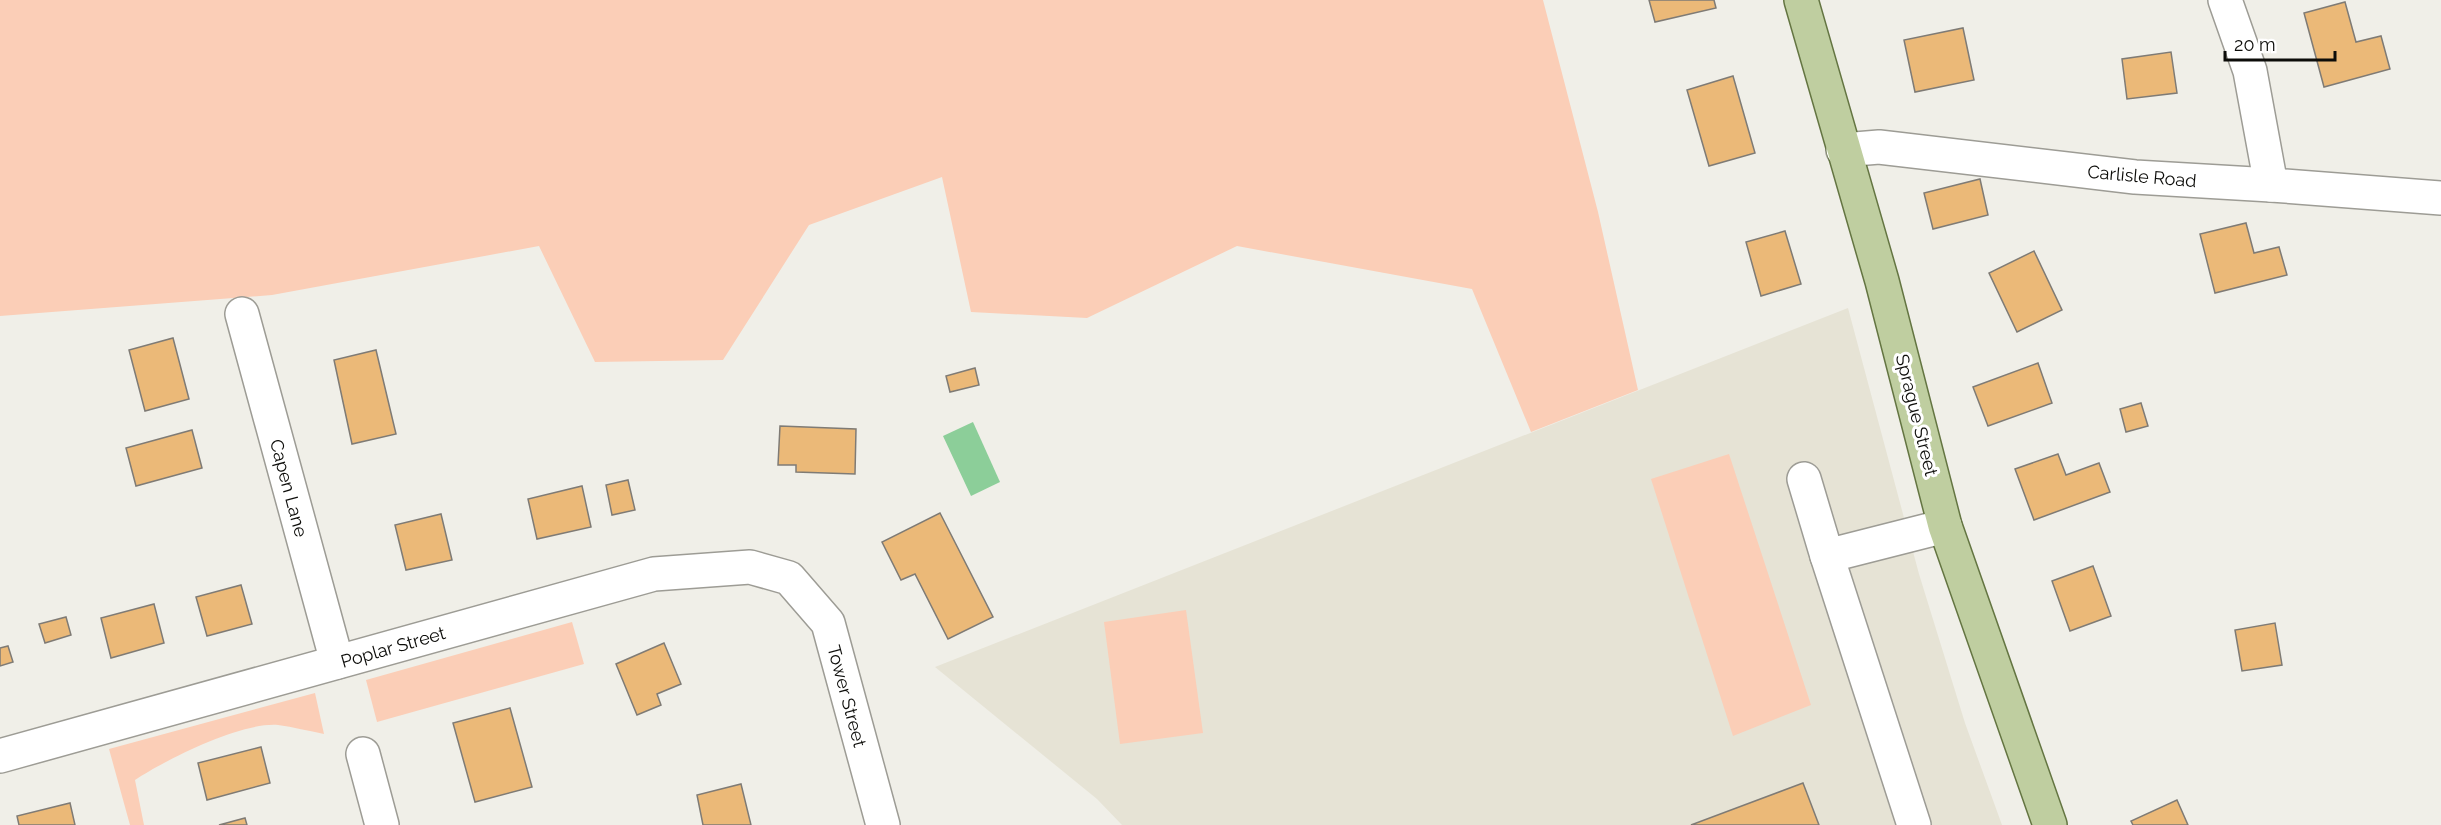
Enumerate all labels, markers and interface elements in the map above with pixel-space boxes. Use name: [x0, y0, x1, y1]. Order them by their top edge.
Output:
scale bar: [2225, 24, 2334, 62]
text: 20 m: [2234, 34, 2276, 55]
street label: Carlisle Road: [2087, 161, 2197, 191]
street label: Sprague Street: [1892, 352, 1942, 478]
street label: Capen Lane: [266, 437, 312, 540]
street label: Poplar Street: [338, 622, 448, 672]
street label: Tower Street: [823, 643, 871, 749]

